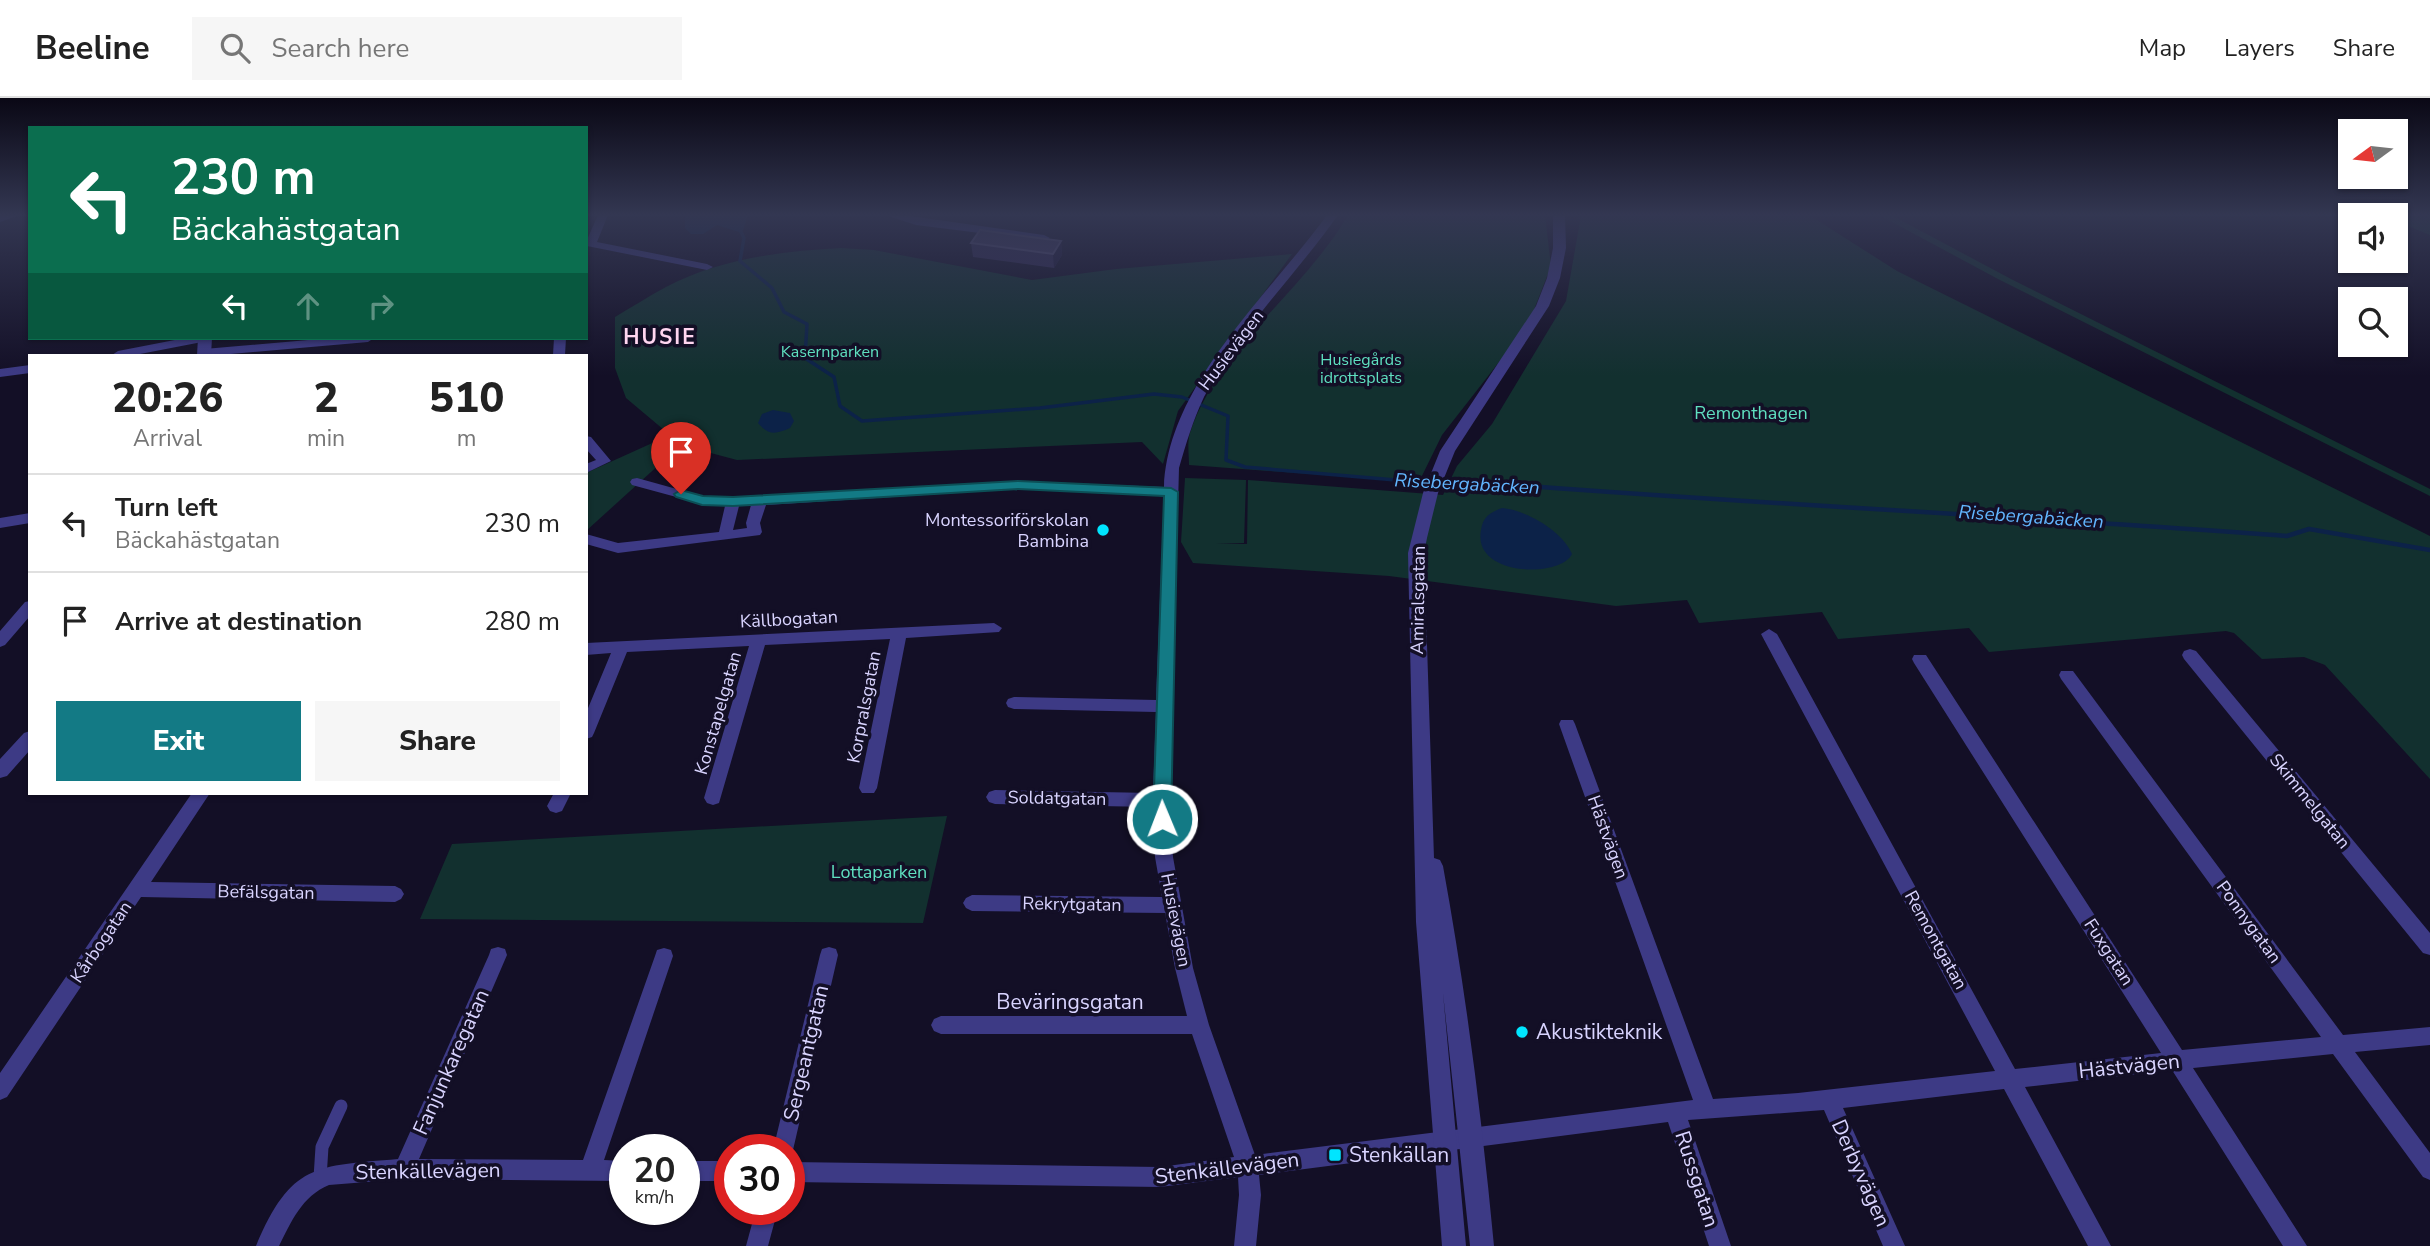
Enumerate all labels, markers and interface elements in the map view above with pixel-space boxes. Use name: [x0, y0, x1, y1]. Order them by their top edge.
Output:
search box: [192, 17, 682, 80]
text: Beeline: [35, 26, 150, 71]
icon: search: [216, 29, 254, 67]
text: Search here: [272, 31, 409, 66]
text: Map: [2139, 32, 2186, 64]
text: Layers: [2224, 32, 2295, 64]
text: Share: [2333, 32, 2395, 64]
north arrow: [2338, 119, 2408, 189]
map controls: [2338, 119, 2408, 357]
text: 230 m: [171, 144, 315, 211]
icon: left: [56, 154, 147, 245]
button: sound: [2338, 203, 2408, 273]
text: Bäckahästgatan: [171, 208, 401, 251]
icon: left: [216, 287, 254, 325]
icon: ahead: [289, 287, 327, 325]
icon: right: [362, 287, 400, 325]
button: search: [2338, 287, 2408, 357]
street label: Husievägen: [1193, 305, 1269, 395]
district label: HUSIE: [623, 323, 697, 351]
park label: Kasernparken: [781, 341, 879, 363]
park label: Husiegårds idrottsplats: [1320, 349, 1402, 389]
text: 20:26: [112, 370, 223, 427]
text: 2: [313, 370, 339, 427]
text: 510: [429, 370, 504, 427]
park label: Remonthagen: [1694, 401, 1808, 425]
pin: [651, 422, 711, 494]
text: Arrival: [133, 423, 202, 454]
text: min: [307, 423, 345, 454]
text: m: [457, 423, 476, 454]
icon: arrive: [662, 433, 700, 471]
water label: Risebergabäcken: [1394, 467, 1540, 501]
text: Turn left: [115, 490, 218, 525]
water label: Risebergabäcken: [1957, 499, 2105, 535]
icon: left: [56, 504, 94, 542]
text: 230 m: [484, 506, 560, 541]
place label: Montessoriförskolan Bambina: [925, 508, 1089, 553]
marker: Montessoriförskolan Bambina: [1095, 522, 1111, 538]
text: Bäckahästgatan: [115, 525, 280, 556]
street label: Amiralsgatan: [1405, 545, 1431, 655]
icon: arrive: [56, 602, 94, 640]
text: Arrive at destination: [115, 604, 362, 639]
text: 280 m: [484, 604, 560, 639]
street label: Källbogatan: [739, 604, 839, 634]
street label: Konstapelgatan: [689, 649, 747, 777]
street label: Korpralsgatan: [841, 649, 887, 765]
button: Exit: [56, 701, 301, 781]
button: Share: [315, 701, 560, 781]
street label: Skimmelgatan: [2264, 748, 2356, 854]
position arrow: [1125, 782, 1199, 856]
street label: Soldatgatan: [1007, 785, 1107, 811]
street label: Hästvägen: [1582, 792, 1634, 882]
park label: Lottaparken: [831, 860, 927, 884]
street label: Husievägen: [1155, 871, 1197, 969]
street label: Ponnygatan: [2211, 876, 2287, 968]
street label: Befälsgatan: [217, 879, 315, 905]
street label: Remontgatan: [1899, 886, 1973, 994]
street label: Rekrytgatan: [1022, 891, 1122, 917]
street label: Kårbogatan: [65, 896, 137, 988]
street label: Fuxgatan: [2078, 914, 2140, 990]
street label: Sergeantgatan: [777, 982, 835, 1124]
street label: Fanjunkaregatan: [406, 985, 496, 1139]
street label: Beväringsgatan: [996, 988, 1144, 1016]
place label: Akustikteknik: [1536, 1018, 1663, 1046]
marker: Akustikteknik: [1514, 1024, 1530, 1040]
street label: Hästvägen: [2077, 1047, 2181, 1085]
street label: Derbyvägen: [1825, 1115, 1897, 1231]
street label: Russgatan: [1668, 1127, 1726, 1231]
speed limit sign: 30: [714, 1134, 805, 1225]
place label: Stenkällan: [1349, 1141, 1449, 1169]
street label: Stenkällevägen: [1153, 1145, 1301, 1191]
text: 20: [633, 1147, 676, 1194]
marker: Stenkällan: [1327, 1147, 1343, 1163]
street label: Stenkällevägen: [355, 1156, 501, 1186]
text: km/h: [635, 1185, 674, 1209]

